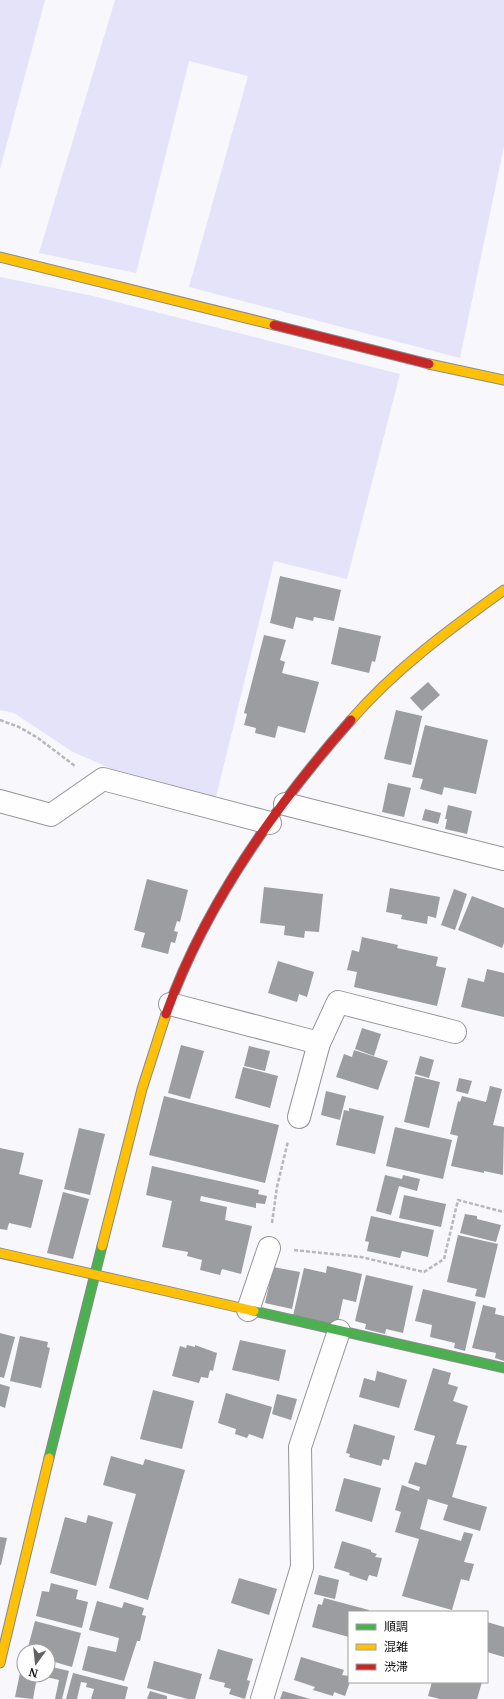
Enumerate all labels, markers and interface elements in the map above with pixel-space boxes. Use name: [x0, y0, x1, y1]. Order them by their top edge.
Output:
legend: [348, 1611, 488, 1683]
text: 順調: [384, 1619, 408, 1634]
text: 混雑: [384, 1639, 408, 1654]
north arrow: [16, 1643, 56, 1683]
text: 渋滞: [384, 1659, 408, 1674]
text: N: [27, 1665, 39, 1681]

